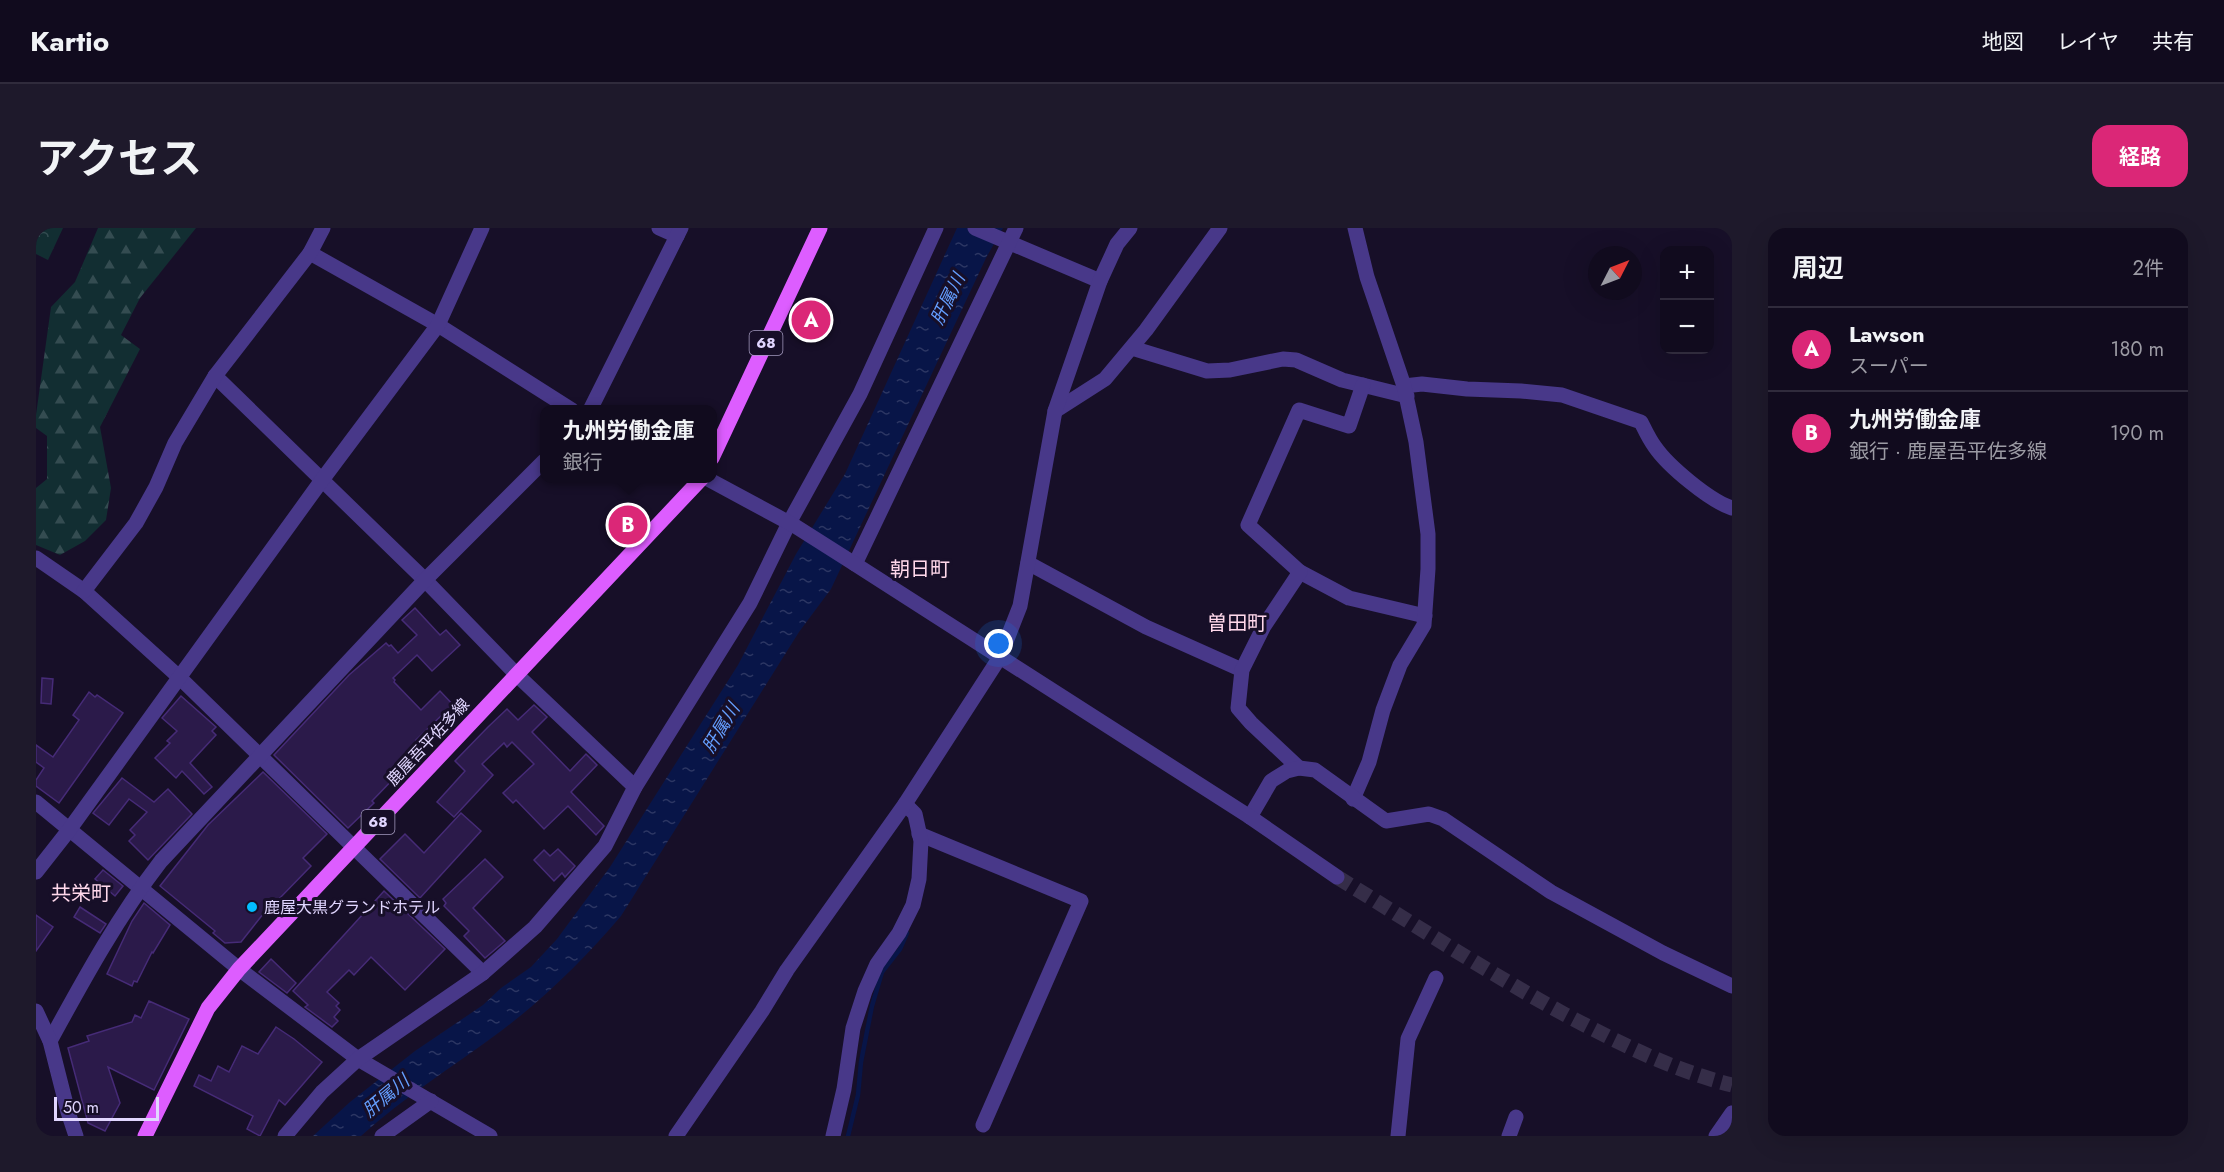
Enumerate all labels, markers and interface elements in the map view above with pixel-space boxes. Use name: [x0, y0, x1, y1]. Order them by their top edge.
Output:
text: Kartio: [30, 21, 109, 62]
text: 地図: [1982, 27, 2024, 57]
text: レイヤ: [2057, 27, 2119, 57]
text: 共有: [2152, 27, 2194, 57]
button: 経路: [2092, 125, 2188, 187]
text: アクセス: [36, 128, 202, 189]
north arrow: [1588, 246, 1642, 300]
map controls: [1660, 246, 1714, 354]
button: +: [1660, 246, 1714, 300]
text: 周辺: [1792, 249, 1844, 287]
text: 2件: [2133, 254, 2164, 283]
water label: 肝属川: [924, 267, 972, 329]
pin: A: [792, 298, 830, 343]
button: −: [1660, 300, 1714, 354]
text: Lawson: [1849, 318, 1925, 350]
road number: 68: [750, 331, 782, 355]
text: A: [1804, 335, 1819, 364]
text: 180 m: [2110, 335, 2164, 364]
text: スーパー: [1849, 352, 1929, 381]
text: 九州労働金庫: [1849, 403, 1981, 435]
popup: [540, 405, 717, 483]
text: 九州労働金庫: [562, 414, 695, 446]
text: B: [1805, 419, 1818, 448]
text: 190 m: [2110, 419, 2164, 448]
text: 銀行 · 鹿屋吾平佐多線: [1849, 437, 2047, 466]
text: 銀行: [562, 448, 602, 477]
pin: B: [608, 502, 648, 548]
district label: 朝日町: [890, 555, 950, 584]
district label: 曽田町: [1207, 609, 1267, 638]
your location: [984, 629, 1013, 658]
street label: 鹿屋吾平佐多線: [381, 693, 475, 791]
water label: 肝属川: [696, 696, 747, 758]
road number: 68: [362, 810, 394, 834]
district label: 共栄町: [51, 879, 111, 908]
place label: 鹿屋大黒グランドホテル: [264, 896, 440, 919]
marker: 鹿屋大黒グランドホテル: [245, 900, 259, 914]
water label: 肝属川: [357, 1067, 417, 1123]
scale bar: [54, 1094, 159, 1122]
text: 50 m: [63, 1096, 99, 1119]

